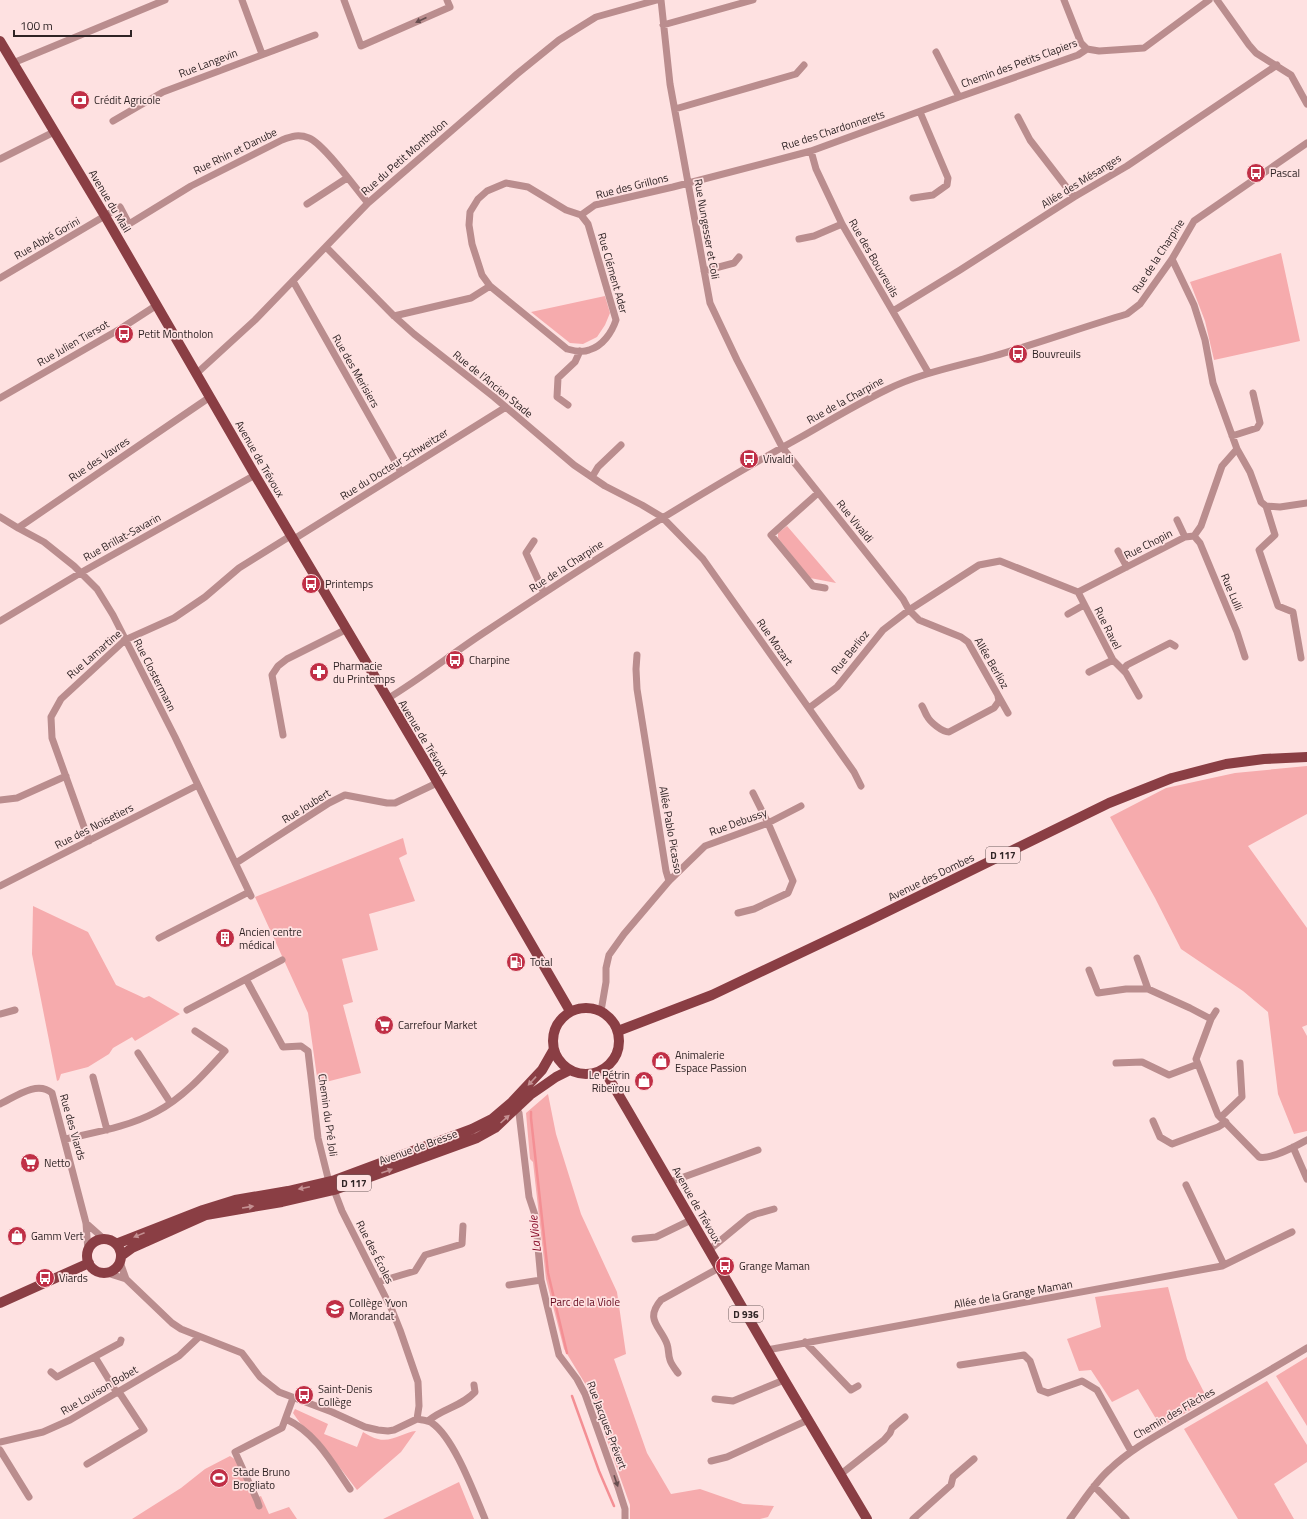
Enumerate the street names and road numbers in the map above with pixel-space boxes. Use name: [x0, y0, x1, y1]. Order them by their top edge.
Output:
street label: Chemin des Petits Clapiers: [959, 35, 1079, 91]
street label: Rue Langevin: [176, 44, 240, 82]
street label: Rue des Chardonnerets: [779, 106, 887, 154]
street label: Rue du Petit Montholon: [357, 115, 451, 199]
street label: Rue Rhin et Danube: [190, 124, 280, 178]
street label: Allée des Mésanges: [1038, 150, 1124, 212]
street label: Avenue du Mail: [85, 167, 135, 235]
street label: Rue des Grillons: [594, 169, 670, 203]
street label: Rue Nungesser et Coli: [690, 178, 724, 280]
street label: Rue Abbé Gorini: [11, 213, 83, 263]
street label: Rue de la Charpine: [1128, 215, 1188, 296]
street label: Rue des Bouvreuils: [845, 216, 903, 300]
street label: Rue Clément Ader: [594, 231, 632, 315]
street label: Rue Julien Tiersot: [34, 316, 112, 370]
street label: Rue des Merisiers: [328, 331, 384, 411]
street label: Rue de l’Ancien Stade: [450, 347, 537, 422]
street label: Rue de la Charpine: [804, 372, 887, 428]
street label: Avenue de Trévoux: [231, 418, 289, 500]
street label: Rue du Docteur Schweitzer: [337, 424, 451, 504]
street label: Rue des Vavres: [65, 433, 133, 485]
street label: Rue Vivaldi: [833, 496, 877, 546]
street label: Rue Brillat-Savarin: [80, 509, 164, 565]
street label: Rue Chopin: [1121, 525, 1175, 563]
street label: Rue de la Charpine: [526, 536, 607, 596]
street label: Rue Lulli: [1217, 571, 1247, 613]
street label: Rue Ravel: [1090, 604, 1126, 652]
street label: Rue Mozart: [753, 615, 797, 669]
street label: Rue Lamartine: [63, 626, 125, 682]
street label: Rue Berlioz: [827, 627, 873, 677]
street label: Allée Berlioz: [971, 634, 1013, 692]
street label: Rue Clostermann: [130, 636, 180, 714]
street label: Avenue de Trévoux: [395, 697, 453, 779]
street label: Rue Joubert: [279, 785, 333, 827]
street label: Allée Pablo Picasso: [655, 785, 687, 875]
street label: Rue des Noisetiers: [52, 799, 136, 853]
street label: Rue Debussy: [707, 804, 770, 840]
road number: D 117: [986, 847, 1020, 863]
street label: Avenue des Dombes: [885, 849, 977, 905]
street label: Chemin du Pré Joli: [314, 1073, 342, 1157]
street label: Rue des Viards: [56, 1092, 90, 1162]
street label: Avenue de Bresse: [377, 1125, 460, 1169]
street label: Avenue de Trévoux: [668, 1164, 726, 1246]
road number: D 117: [337, 1175, 371, 1191]
street label: Rue des Écoles: [352, 1218, 398, 1286]
street label: Allée de la Grange Maman: [952, 1276, 1074, 1312]
road number: D 936: [729, 1306, 763, 1322]
street label: Rue Louison Bobet: [57, 1361, 141, 1419]
street label: Rue Jacques Prévert: [583, 1379, 631, 1471]
street label: Chemin des Flèches: [1130, 1383, 1218, 1443]

